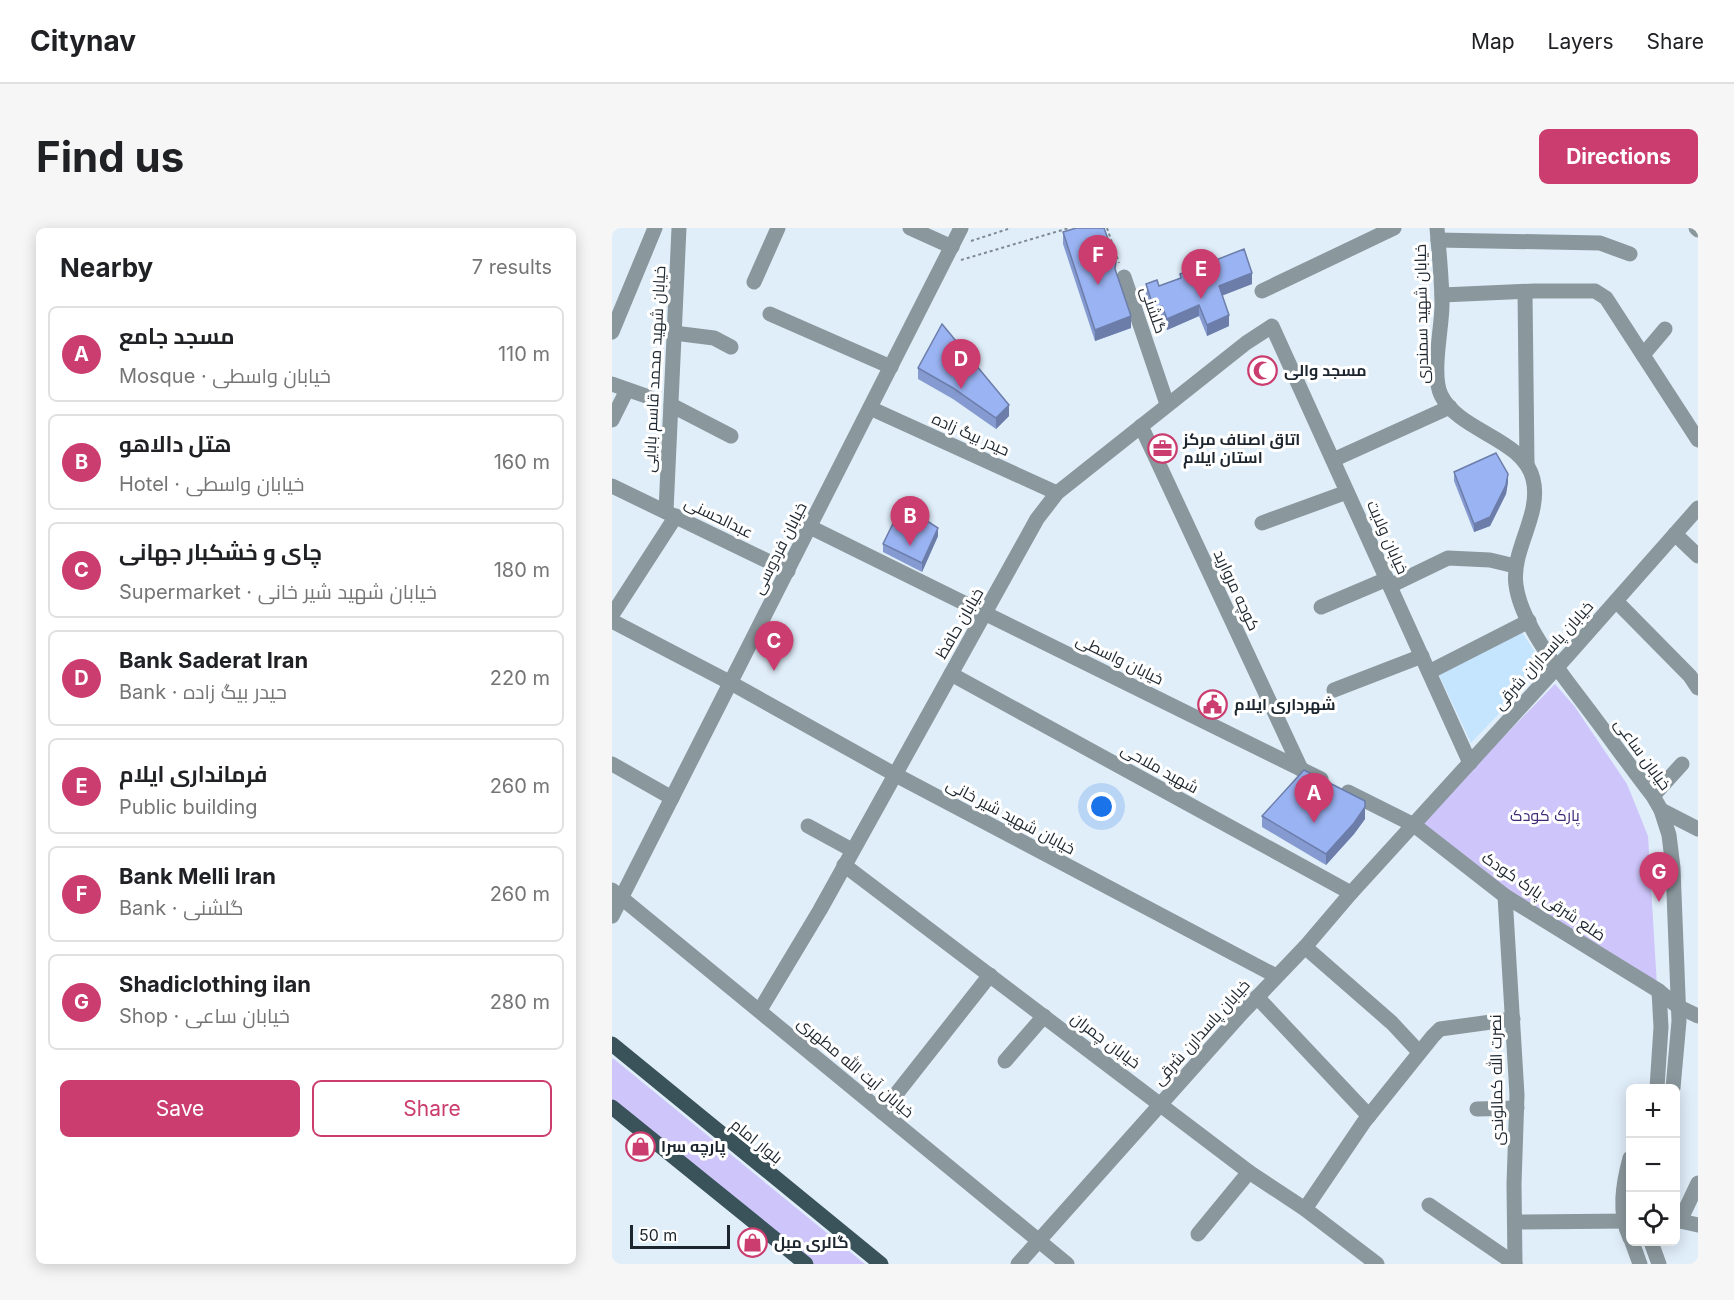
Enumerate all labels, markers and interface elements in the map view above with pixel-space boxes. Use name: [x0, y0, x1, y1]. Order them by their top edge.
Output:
text: Citynav: [30, 24, 136, 58]
text: Map: [1471, 29, 1515, 54]
text: Layers: [1548, 29, 1614, 54]
text: Share: [1647, 29, 1704, 54]
button: Directions: [1539, 129, 1698, 184]
text: Find us: [36, 131, 184, 182]
pin: F: [1078, 236, 1118, 285]
street label: خیابان شهید سمندری: [1410, 244, 1433, 384]
pin: E: [1182, 250, 1220, 299]
text: Nearby: [60, 252, 153, 283]
text: 7 results: [472, 255, 552, 279]
street label: خیابان شهید محمد قاسم بابایی: [639, 265, 671, 473]
street label: گلشنی: [1136, 284, 1171, 336]
text: مسجد جامع: [119, 323, 235, 349]
pin: D: [942, 340, 980, 389]
text: A: [74, 342, 89, 366]
text: 110 m: [498, 342, 550, 366]
mosque icon: مسجد والی: [1247, 354, 1279, 386]
place label: مسجد والی: [1284, 360, 1367, 380]
text: Mosque · خیابان واسطی: [119, 364, 331, 388]
street label: حیدر بیگ زاده: [929, 408, 1013, 460]
place label: اتاق اصناف مرکز استان ایلام: [1182, 429, 1300, 469]
text: هتل دالاهو: [119, 431, 232, 457]
office icon: اتاق اصناف مرکز استان ایلام: [1146, 432, 1178, 464]
text: B: [75, 450, 88, 474]
text: 160 m: [494, 450, 550, 474]
text: Hotel · خیابان واسطی: [119, 472, 304, 496]
street label: عبدالحسنی: [681, 492, 757, 543]
pin: B: [890, 496, 930, 546]
street label: خیابان ولایت: [1362, 497, 1413, 577]
street label: خیابان فردوسی: [747, 499, 812, 598]
text: چای و خشکبار جهانی: [119, 539, 322, 565]
street label: کوچه مروارید: [1208, 546, 1264, 635]
text: C: [74, 558, 89, 582]
text: 180 m: [494, 558, 550, 582]
text: Supermarket · خیابان شهید شیر خانی: [119, 580, 437, 604]
street label: خیابان حافظ: [931, 584, 988, 663]
street label: خیابان پاسداران شرقی: [1489, 596, 1599, 715]
pin: C: [754, 622, 794, 671]
street label: خیابان واسطی: [1073, 629, 1167, 690]
text: Bank Saderat Iran: [119, 647, 308, 673]
text: D: [74, 666, 89, 690]
text: 220 m: [490, 666, 550, 690]
text: Bank · حیدر بیگ زاده: [119, 680, 287, 704]
public building icon: شهرداری ایلام: [1197, 688, 1229, 720]
place label: شهرداری ایلام: [1234, 694, 1335, 716]
street label: خیابان ساعی: [1609, 714, 1676, 794]
street label: شهید ملاحی: [1117, 739, 1202, 798]
text: فرمانداری ایلام: [119, 761, 267, 787]
text: E: [75, 774, 88, 798]
text: 260 m: [490, 774, 550, 798]
street label: خیابان شهید شیر خانی: [943, 774, 1079, 859]
pin: A: [1294, 774, 1334, 823]
your location: [1087, 792, 1116, 821]
text: Public building: [119, 795, 258, 819]
park label: پارک کودک: [1510, 805, 1581, 827]
street label: ضلع شرقی پارک کودک: [1477, 847, 1610, 947]
pin: G: [1640, 852, 1678, 902]
text: Bank Melli Iran: [119, 863, 276, 889]
text: F: [76, 882, 87, 906]
text: 260 m: [490, 882, 550, 906]
text: Bank · گلشنی: [119, 896, 244, 920]
text: Shadiclothing ilan: [119, 971, 311, 997]
street label: خیابان پاسدارن شرقی: [1148, 975, 1255, 1090]
text: G: [74, 990, 89, 1014]
text: 280 m: [490, 990, 550, 1014]
text: Shop · خیابان ساعی: [119, 1004, 290, 1028]
street label: خیابان چمران: [1066, 1007, 1145, 1074]
street label: خیابان آیت الله مطهری: [793, 1012, 918, 1122]
street label: نصرت الله کمالوندی: [1485, 1014, 1508, 1146]
button: Save: [60, 1080, 300, 1137]
button: Share: [312, 1080, 552, 1137]
map controls: [1626, 1084, 1680, 1246]
button: +: [1626, 1084, 1680, 1138]
street label: بلوار امام: [726, 1114, 787, 1169]
shop icon: پارچه سرا: [624, 1130, 656, 1162]
place label: پارچه سرا: [661, 1136, 726, 1158]
button: −: [1626, 1138, 1680, 1192]
button: locate: [1626, 1192, 1680, 1246]
scale bar: [630, 1222, 730, 1250]
text: 50 m: [639, 1225, 677, 1245]
shop icon: گالری مبل: [737, 1226, 769, 1258]
place label: گالری مبل: [774, 1232, 849, 1252]

